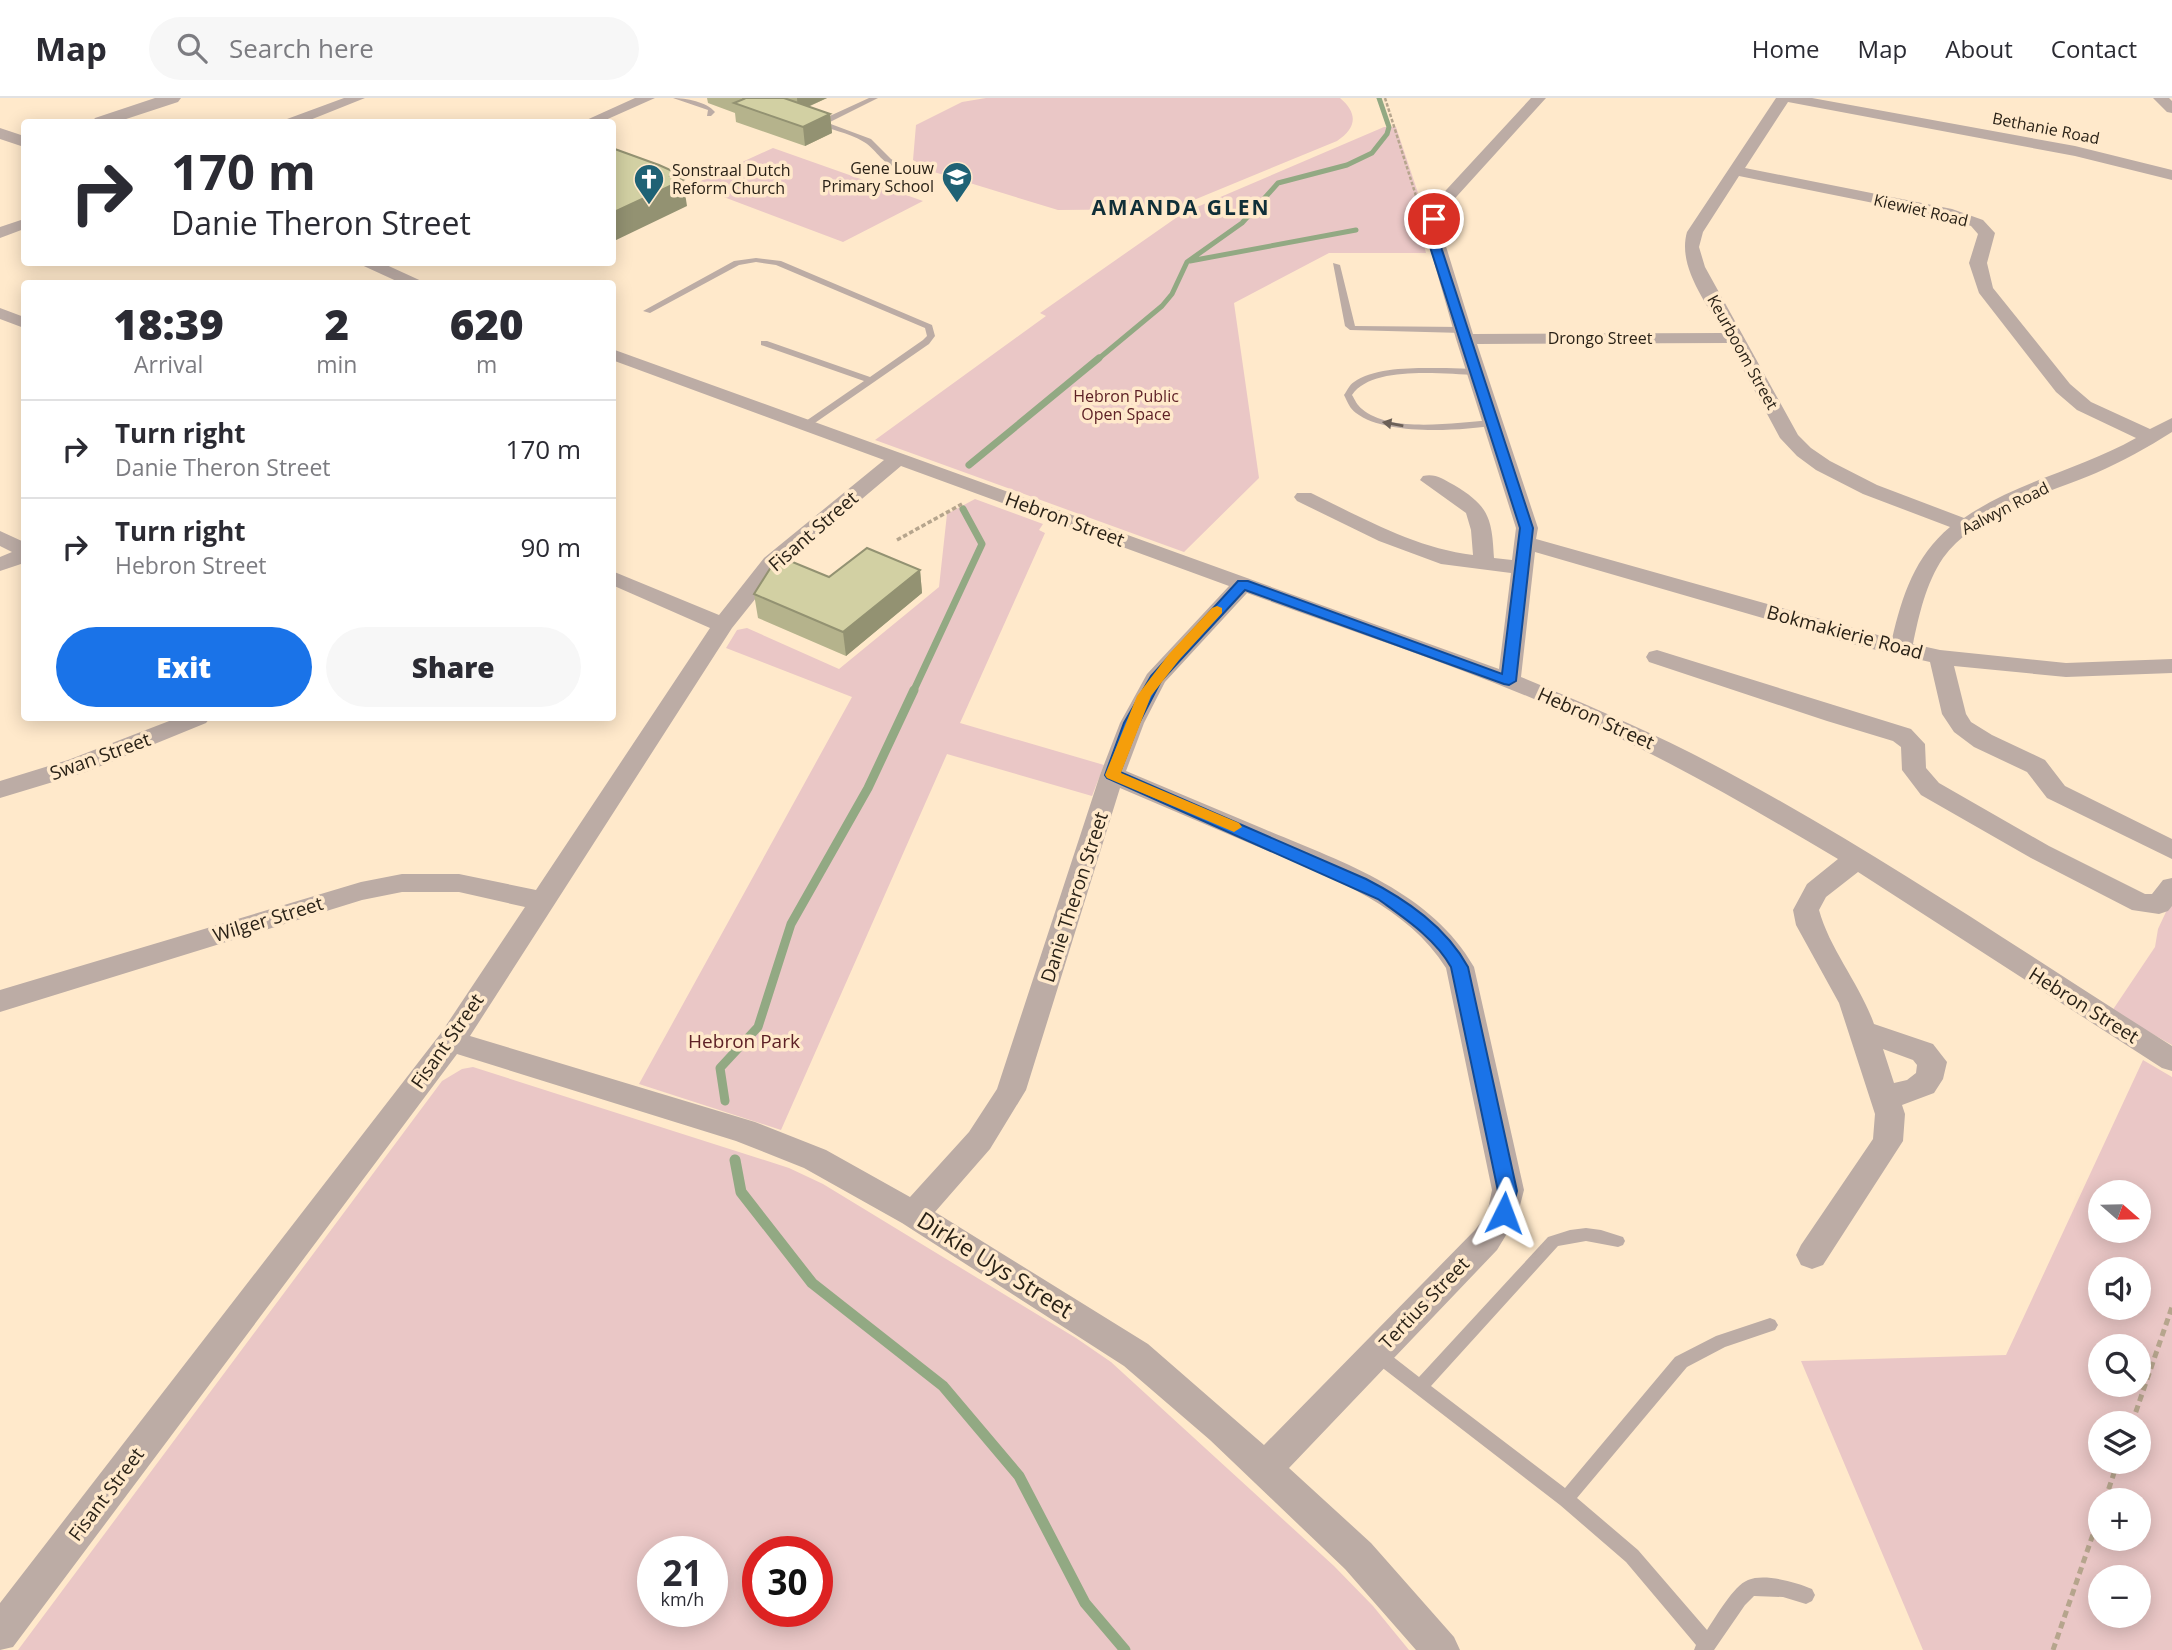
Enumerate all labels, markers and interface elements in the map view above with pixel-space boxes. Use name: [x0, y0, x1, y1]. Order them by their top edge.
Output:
search box: [149, 17, 639, 80]
text: Map: [35, 26, 107, 71]
icon: search: [173, 29, 211, 67]
text: Search here: [229, 30, 374, 66]
text: Home: [1752, 32, 1820, 65]
text: Map: [1858, 32, 1907, 65]
text: About: [1945, 32, 2013, 65]
text: Contact: [2051, 32, 2137, 65]
street label: Bethanie Road: [1990, 107, 2102, 149]
text: 170 m: [171, 138, 316, 204]
icon: right: [56, 147, 147, 238]
place label: Gene Louw Primary School: [822, 157, 935, 197]
place label: Sonstraal Dutch Reform Church: [672, 159, 791, 199]
school or university icon: Gene Louw Primary School: [940, 160, 974, 204]
church icon: Sonstraal Dutch Reform Church: [632, 162, 666, 206]
street label: Kiewiet Road: [1872, 188, 1970, 232]
pin: [1404, 189, 1464, 249]
district label: AMANDA GLEN: [1091, 193, 1271, 221]
icon: arrive: [1415, 200, 1453, 238]
text: Danie Theron Street: [171, 201, 471, 244]
street label: Keurboom Street: [1702, 291, 1784, 413]
text: 18:39: [113, 295, 224, 352]
text: 2: [325, 295, 349, 352]
text: 620: [450, 295, 524, 352]
street label: Drongo Street: [1548, 327, 1653, 349]
text: Arrival: [134, 348, 203, 380]
text: min: [316, 348, 357, 380]
text: m: [476, 348, 497, 380]
park label: Hebron Public Open Space: [1073, 385, 1179, 425]
text: Turn right: [115, 415, 246, 451]
one-way arrow: [1382, 418, 1404, 429]
icon: right: [56, 430, 94, 468]
text: 170 m: [506, 431, 581, 467]
text: Danie Theron Street: [115, 451, 331, 483]
street label: Aalwyn Road: [1957, 476, 2053, 540]
street label: Fisant Street: [763, 485, 863, 577]
street label: Hebron Street: [1002, 485, 1128, 553]
text: Turn right: [115, 513, 246, 549]
icon: right: [56, 528, 94, 566]
text: 90 m: [520, 529, 581, 565]
text: Hebron Street: [115, 549, 267, 581]
street label: Bokmakierie Road: [1764, 599, 1926, 665]
button: Exit: [56, 627, 312, 707]
button: Share: [326, 627, 581, 707]
street label: Hebron Street: [1534, 681, 1659, 755]
street label: Swan Street: [46, 726, 154, 786]
street label: Danie Theron Street: [1034, 808, 1114, 986]
street label: Wilger Street: [210, 890, 326, 948]
street label: Hebron Street: [2024, 961, 2144, 1049]
street label: Fisant Street: [405, 988, 490, 1094]
park label: Hebron Park: [688, 1028, 800, 1054]
position arrow: [1467, 1176, 1541, 1250]
north arrow: [2088, 1180, 2151, 1242]
map controls: [2088, 1180, 2151, 1628]
street label: Dirkie Uys Street: [912, 1203, 1080, 1325]
street label: Tertius Street: [1373, 1251, 1475, 1355]
button: sound: [2088, 1257, 2151, 1320]
button: search: [2088, 1334, 2151, 1397]
button: layers: [2088, 1411, 2151, 1474]
street label: Fisant Street: [62, 1442, 150, 1546]
button: +: [2088, 1488, 2151, 1551]
speed limit sign: 30: [742, 1536, 833, 1627]
text: 21: [662, 1549, 703, 1596]
button: −: [2088, 1565, 2151, 1628]
text: km/h: [661, 1587, 704, 1611]

